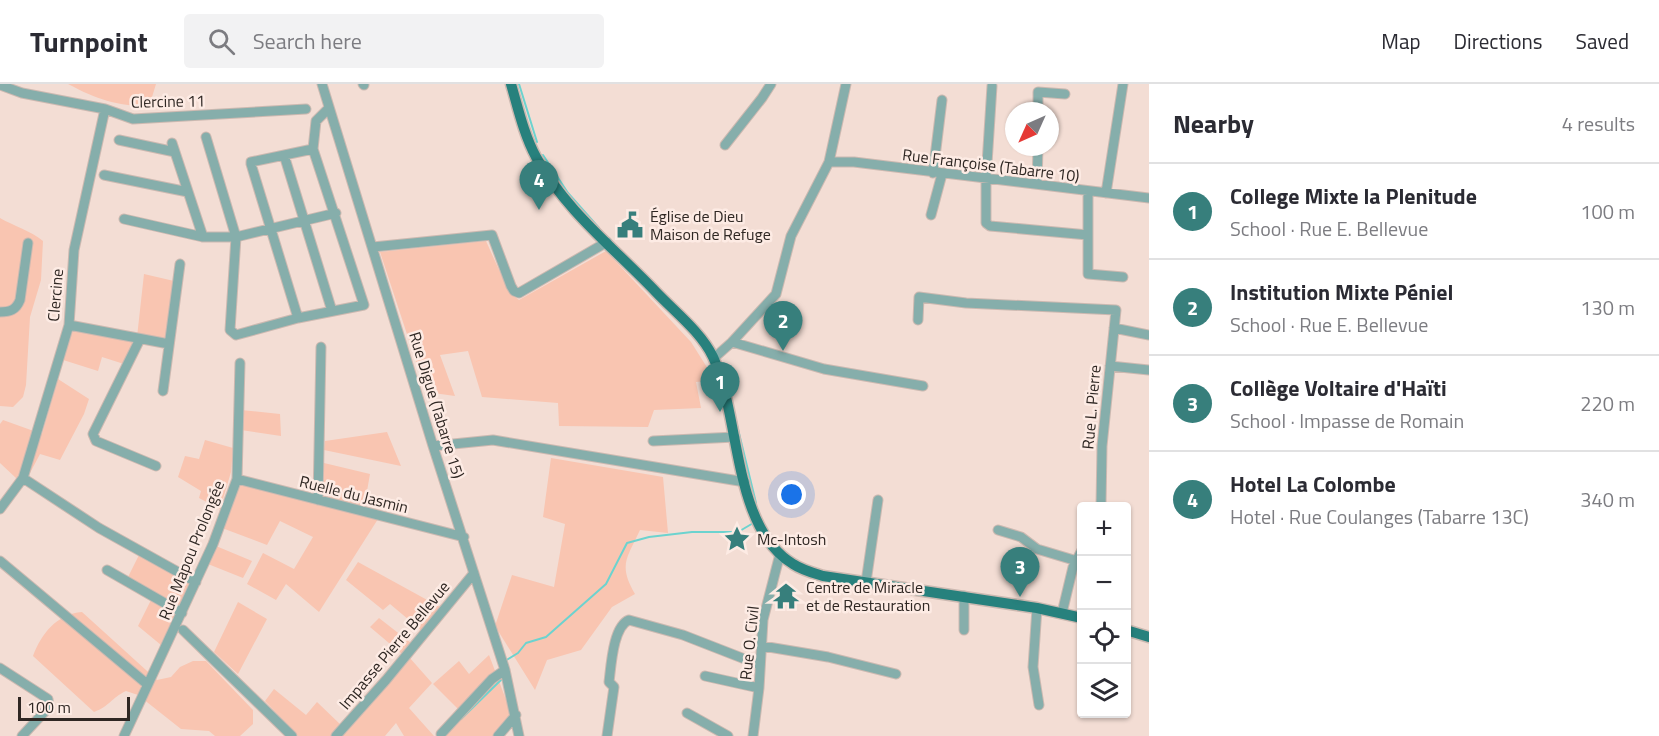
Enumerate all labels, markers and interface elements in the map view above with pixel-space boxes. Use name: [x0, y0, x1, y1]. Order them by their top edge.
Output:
search box: [184, 14, 604, 68]
text: Turnpoint: [30, 20, 148, 63]
text: Search here: [253, 24, 362, 58]
icon: search: [205, 25, 238, 58]
text: Map: [1381, 25, 1421, 57]
text: Directions: [1454, 25, 1543, 57]
text: Saved: [1576, 25, 1629, 57]
street label: Clercine 11: [131, 88, 205, 114]
north arrow: [1005, 102, 1059, 156]
text: Nearby: [1173, 104, 1254, 143]
text: 4 results: [1562, 108, 1635, 139]
street label: Rue Françoise (Tabarre 10): [901, 142, 1081, 188]
pin: 4: [520, 160, 558, 210]
text: College Mixte la Plenitude: [1230, 179, 1477, 213]
text: 1: [1187, 196, 1198, 227]
text: 100 m: [1580, 196, 1635, 227]
place label: Église de Dieu Maison de Refuge: [650, 204, 771, 246]
public building icon: Église de Dieu Maison de Refuge: [615, 210, 645, 240]
text: School · Rue E. Bellevue: [1230, 213, 1428, 244]
street label: Clercine: [41, 268, 69, 322]
text: Institution Mixte Péniel: [1230, 275, 1453, 309]
text: 2: [1187, 292, 1198, 323]
text: 130 m: [1580, 292, 1635, 323]
pin: 2: [764, 302, 802, 351]
text: School · Rue E. Bellevue: [1230, 309, 1428, 340]
street label: Rue Digue (Tabarre 15): [403, 329, 471, 481]
pin: 1: [700, 362, 740, 412]
street label: Rue L. Pierre: [1075, 364, 1107, 450]
text: Collège Voltaire d'Haïti: [1230, 371, 1447, 405]
text: 3: [1187, 388, 1198, 419]
text: 220 m: [1580, 388, 1635, 419]
text: School · Impasse de Romain: [1230, 405, 1464, 436]
text: Hotel La Colombe: [1230, 467, 1396, 501]
street label: Ruelle du Jasmin: [297, 469, 411, 519]
street label: Rue Mapou Prolongée: [152, 477, 230, 623]
your location: [777, 480, 806, 509]
text: 4: [1187, 484, 1198, 515]
text: 340 m: [1580, 484, 1635, 515]
text: Hotel · Rue Coulanges (Tabarre 13C): [1230, 501, 1529, 532]
map controls: [1077, 502, 1131, 718]
button: +: [1077, 502, 1131, 556]
place icon: Mc-Intosh: [722, 524, 752, 554]
place label: Mc-Intosh: [757, 527, 826, 551]
pin: 3: [1000, 548, 1040, 597]
button: −: [1077, 556, 1131, 610]
street label: Impasse Pierre Bellevue: [333, 575, 455, 715]
place label: Centre de Miracle et de Restauration: [806, 575, 930, 617]
temple icon: Centre de Miracle et de Restauration: [771, 581, 801, 611]
street label: Rue O. Civil: [733, 605, 765, 681]
button: locate: [1077, 610, 1131, 664]
button: layers: [1077, 664, 1131, 718]
scale bar: [18, 694, 130, 722]
text: 100 m: [27, 695, 71, 719]

